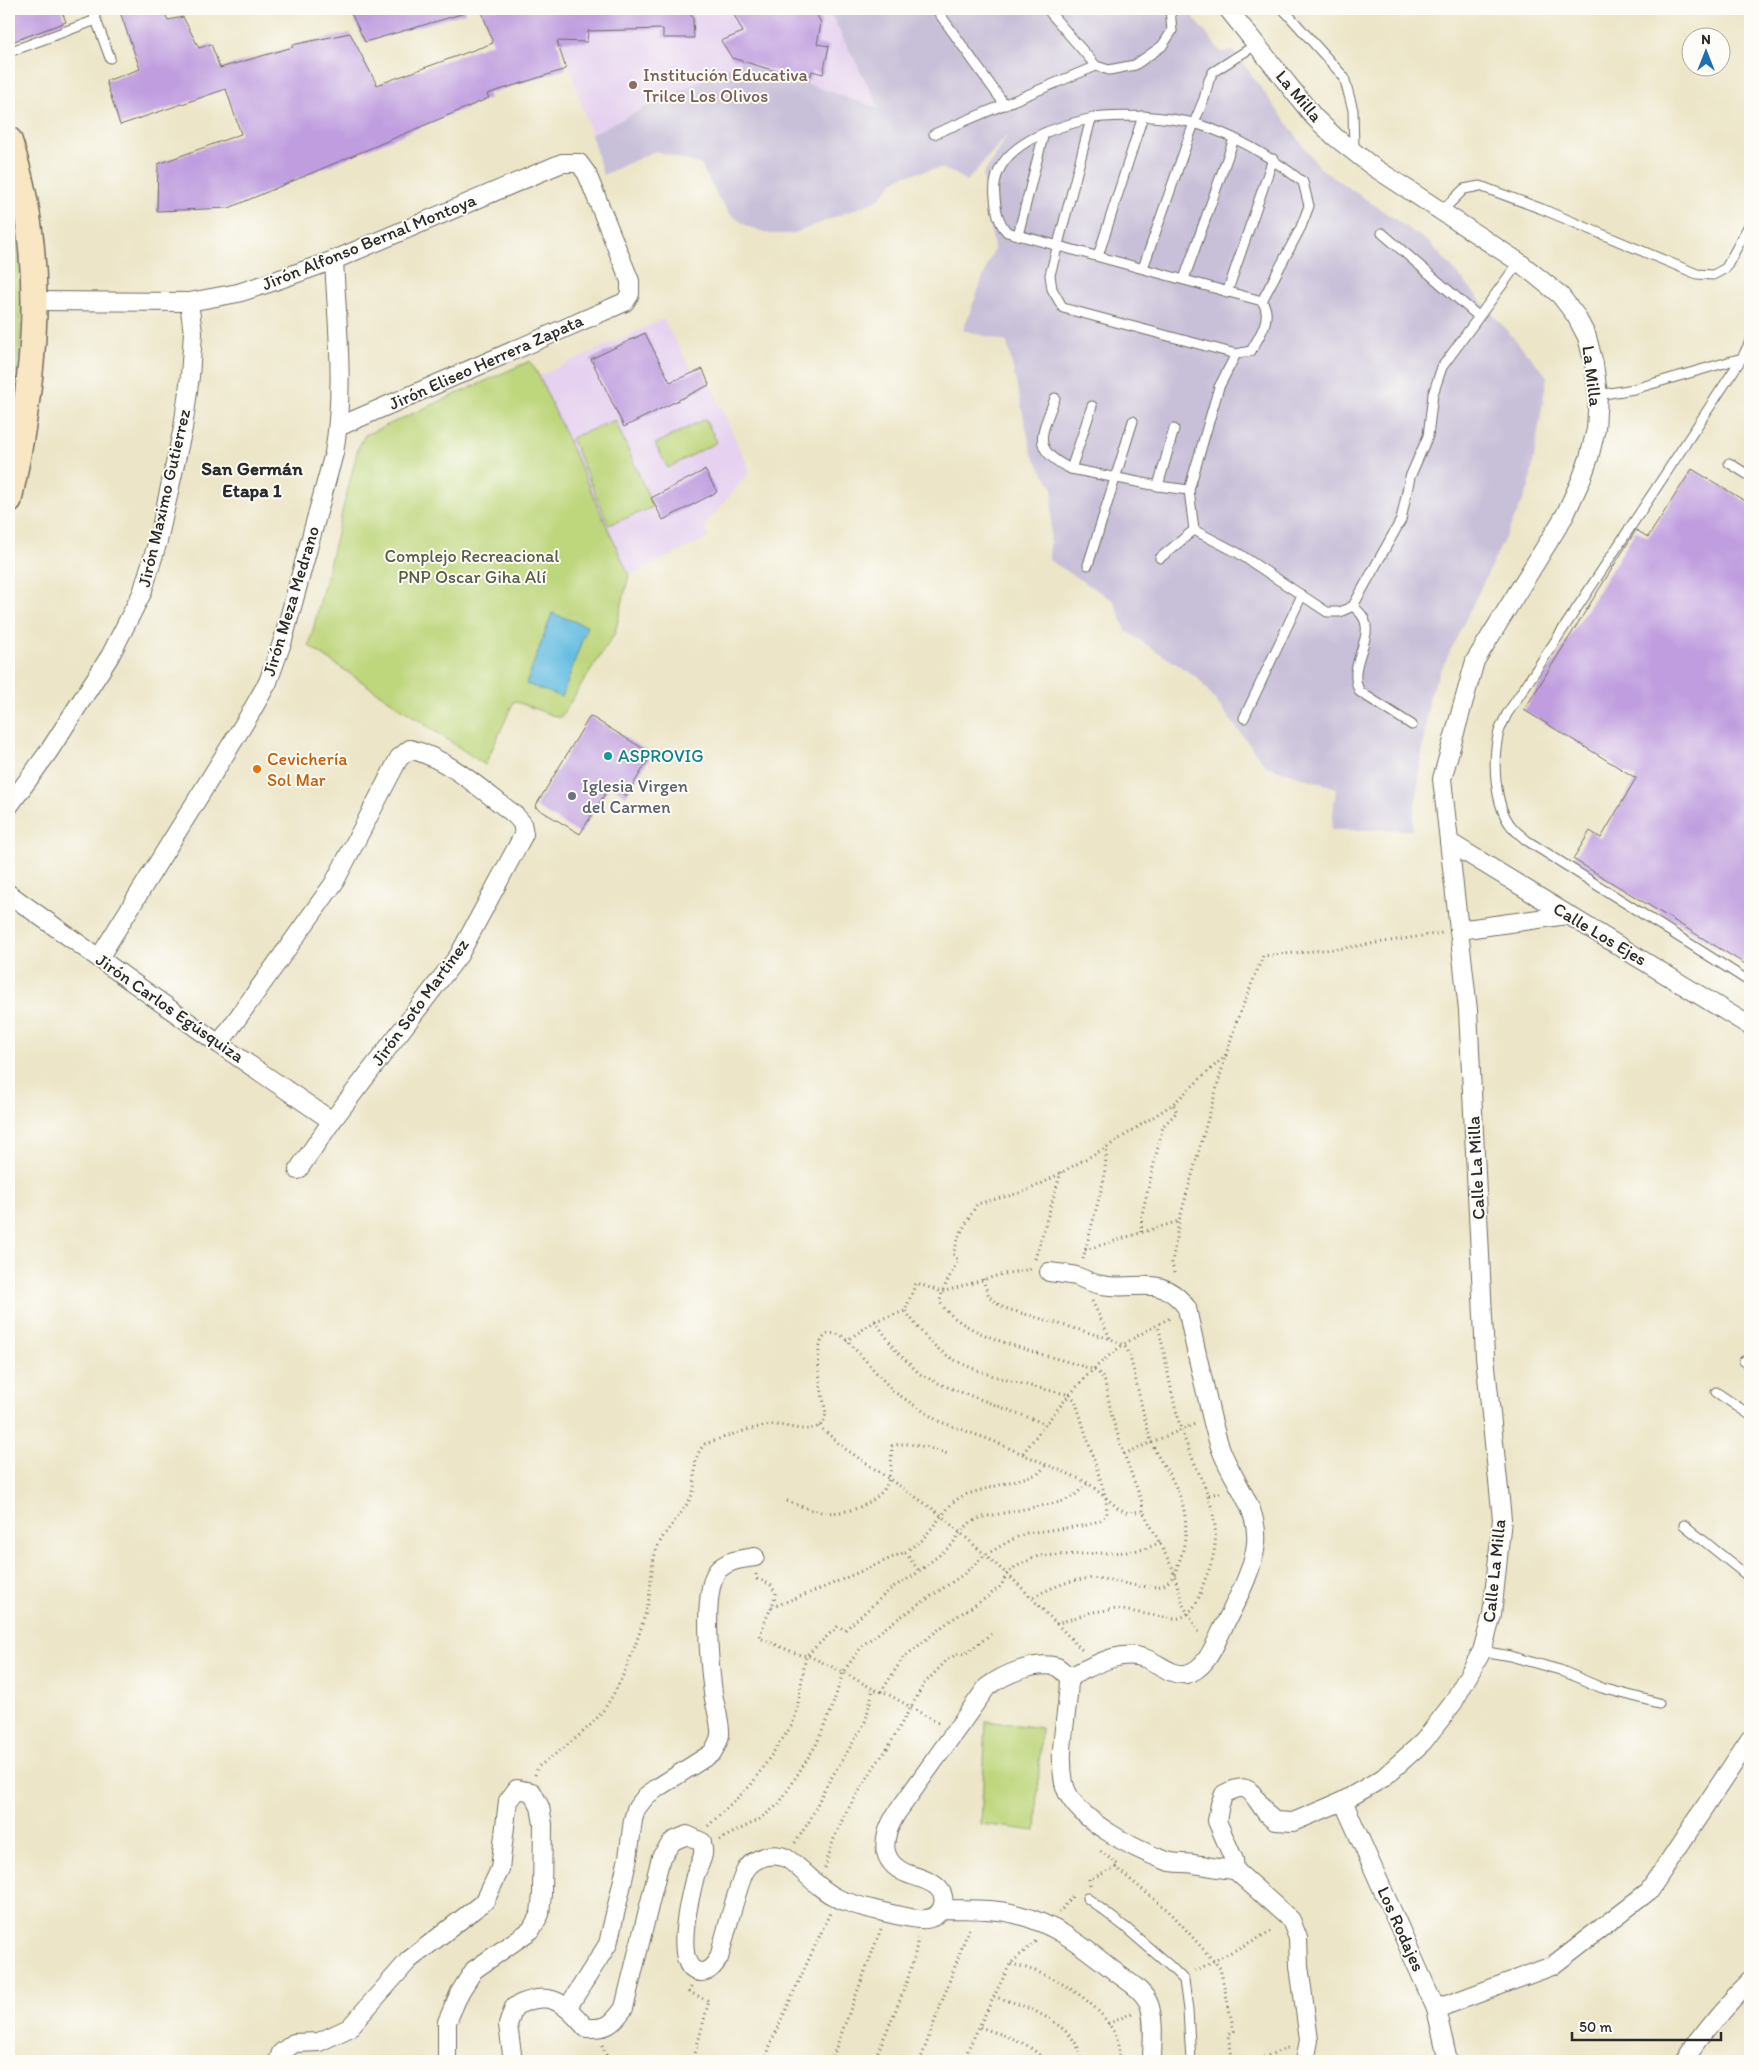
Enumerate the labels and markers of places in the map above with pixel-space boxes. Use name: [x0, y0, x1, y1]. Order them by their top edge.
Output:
place label: Institución Educativa Trilce Los Olivos: [643, 64, 809, 107]
marker: Institución Educativa Trilce Los Olivos: [627, 79, 639, 91]
place label: ASPROVIG: [618, 745, 704, 767]
place label: Cevichería Sol Mar: [267, 748, 348, 791]
marker: ASPROVIG: [602, 750, 614, 762]
marker: Cevichería Sol Mar: [251, 763, 263, 775]
place label: Iglesia Virgen del Carmen: [582, 775, 688, 818]
marker: Iglesia Virgen del Carmen: [566, 790, 578, 802]

